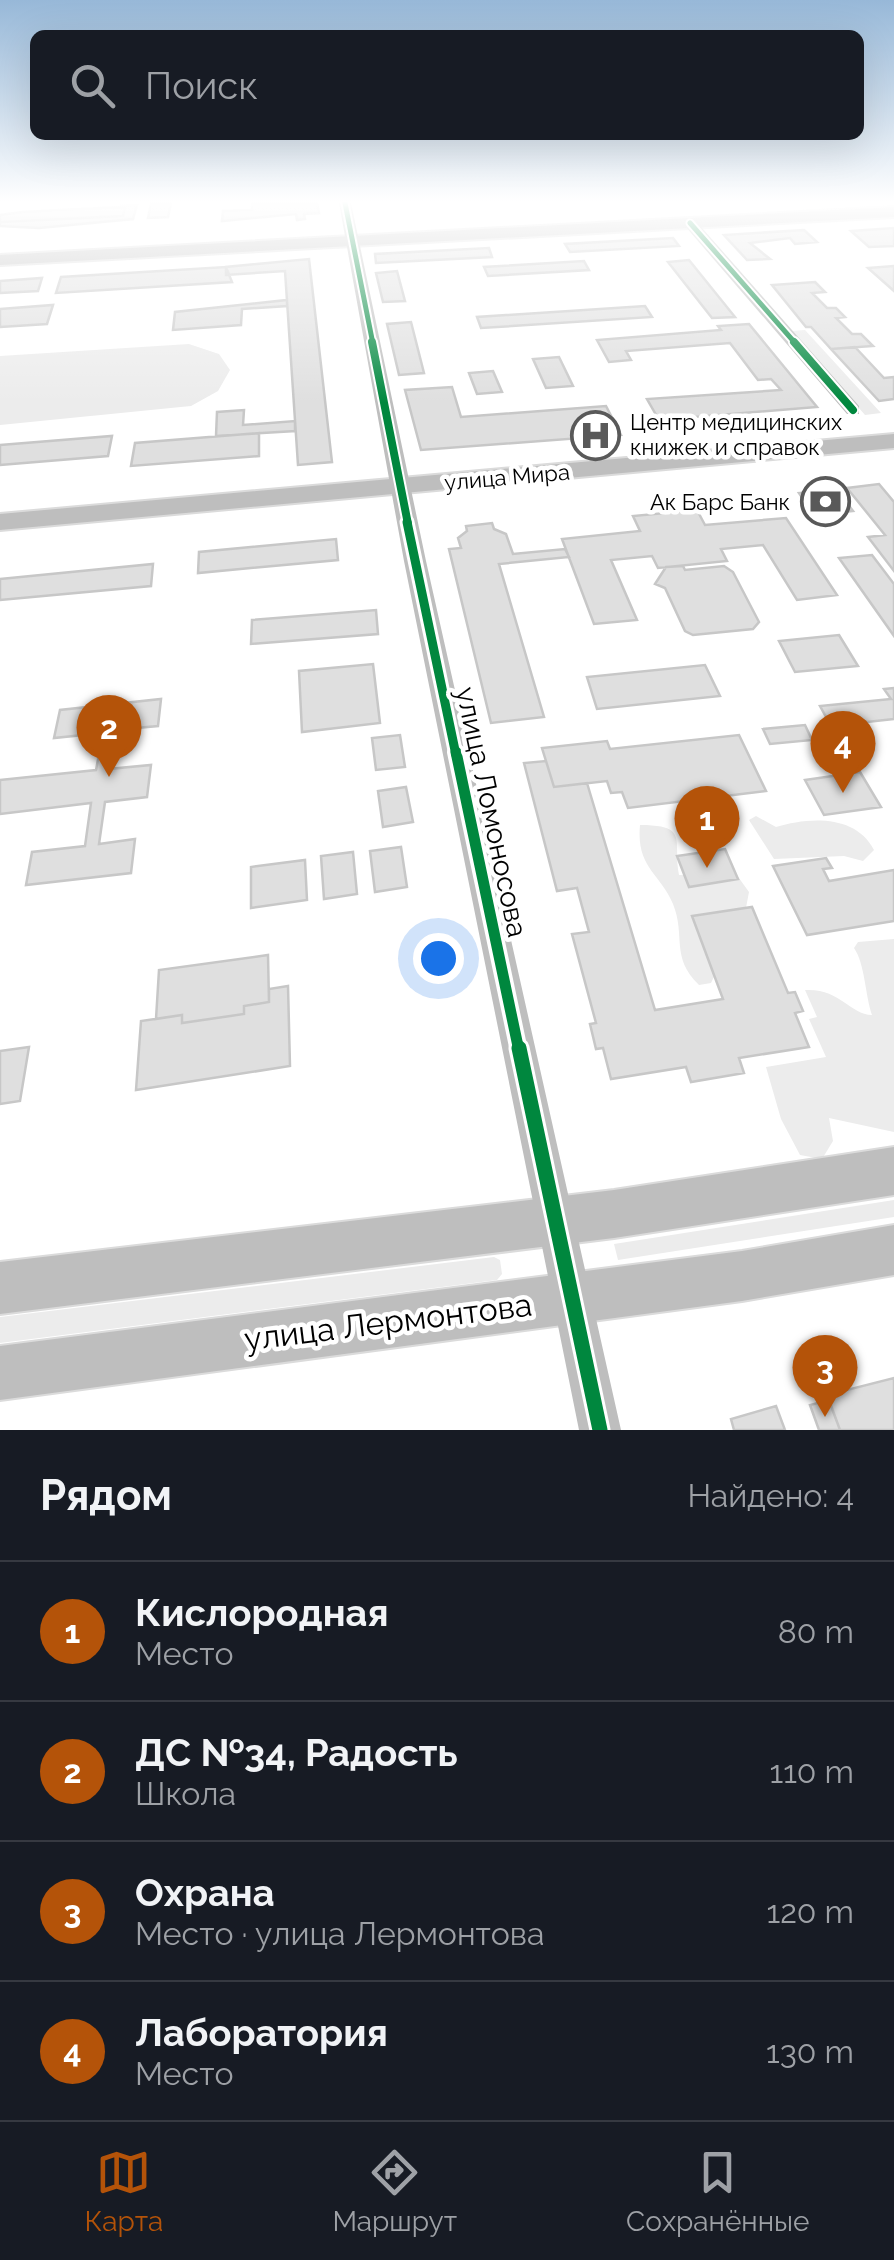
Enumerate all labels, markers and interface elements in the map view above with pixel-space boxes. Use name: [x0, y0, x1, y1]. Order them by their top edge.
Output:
search box: [30, 30, 864, 140]
icon: search: [65, 58, 120, 113]
text: Поиск: [145, 63, 258, 108]
hospital icon: Центр медицинских книжек и справок: [569, 409, 621, 461]
place label: Центр медицинских книжек и справок: [630, 409, 842, 460]
street label: улица Мира: [443, 459, 571, 495]
bank icon: Ак Барс Банк: [799, 476, 851, 528]
place label: Ак Барс Банк: [650, 489, 790, 515]
street label: улица Ломоносова: [449, 684, 534, 940]
pin: 2: [76, 694, 142, 777]
pin: 4: [810, 710, 876, 793]
pin: 1: [674, 786, 740, 868]
your location: [413, 933, 464, 984]
street label: улица Лермонтова: [242, 1286, 534, 1358]
pin: 3: [792, 1334, 858, 1417]
text: Рядом: [40, 1471, 172, 1520]
text: Найдено: 4: [687, 1477, 854, 1514]
text: Кислородная: [135, 1590, 389, 1635]
text: 1: [65, 1613, 80, 1650]
text: 80 m: [778, 1613, 854, 1650]
text: Место: [135, 1635, 233, 1672]
text: ДС №34, Радость: [135, 1730, 458, 1775]
text: 2: [63, 1753, 82, 1790]
text: 110 m: [769, 1753, 854, 1790]
text: Школа: [135, 1775, 236, 1812]
text: Охрана: [135, 1870, 275, 1915]
text: 3: [64, 1893, 81, 1930]
text: 120 m: [766, 1893, 854, 1930]
text: Место · улица Лермонтова: [135, 1915, 544, 1952]
text: Лаборатория: [135, 2010, 388, 2055]
text: 4: [63, 2033, 82, 2070]
text: 130 m: [766, 2033, 854, 2070]
text: Место: [135, 2055, 233, 2092]
tab: Карта: [85, 2145, 163, 2238]
tab: Маршрут: [332, 2145, 457, 2238]
tab: Сохранённые: [626, 2145, 809, 2238]

